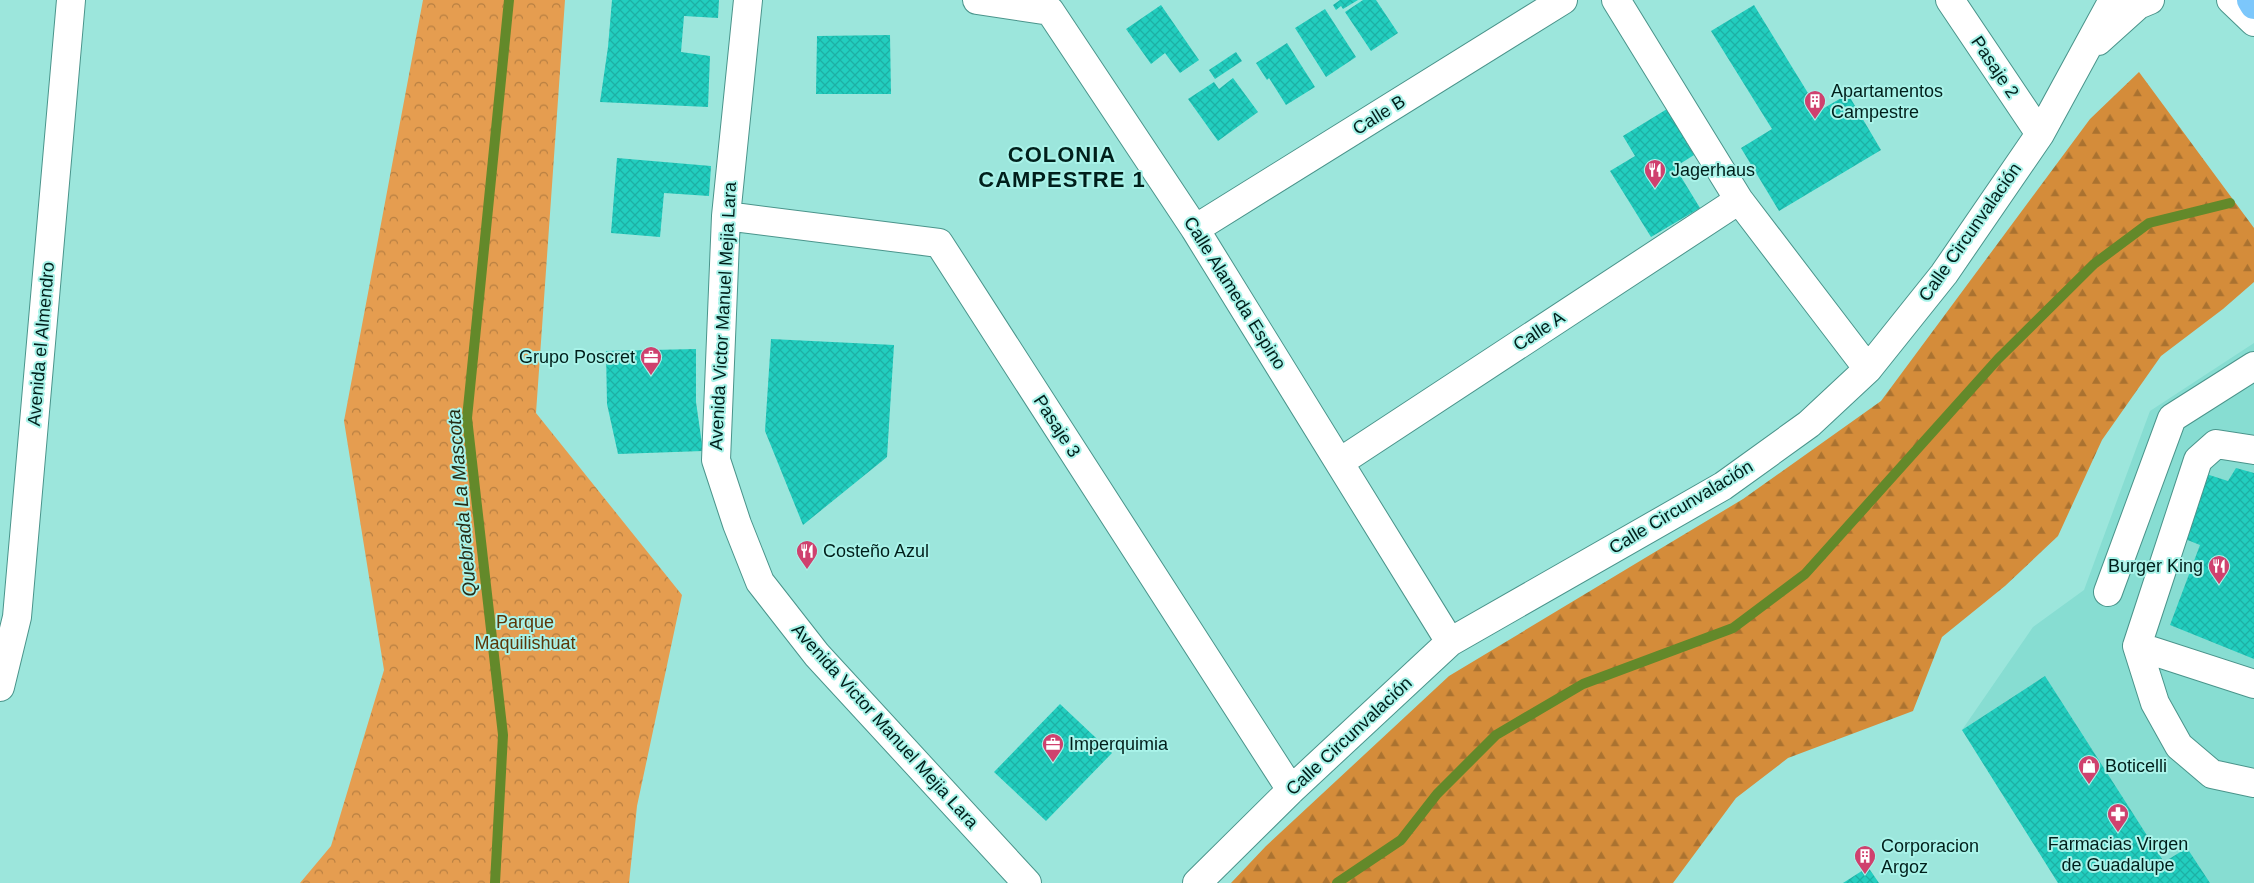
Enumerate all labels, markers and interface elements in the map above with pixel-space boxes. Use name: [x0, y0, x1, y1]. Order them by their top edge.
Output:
street label: Pasaje 2: [1967, 32, 2023, 102]
place label: Apartamentos Campestre: [1831, 81, 1943, 122]
building icon: Apartamentos Campestre: [1803, 89, 1827, 120]
street label: Calle B: [1349, 91, 1409, 139]
district label: COLONIA CAMPESTRE 1: [978, 142, 1146, 192]
restaurant icon: Jagerhaus: [1643, 158, 1667, 189]
street label: Calle Circunvalación: [1915, 159, 2025, 305]
place label: Jagerhaus: [1671, 160, 1755, 180]
street label: Avenida Victor Manuel Mejia Lara: [706, 180, 740, 451]
street label: Calle Alameda Espino: [1180, 213, 1290, 373]
street label: Avenida el Almendro: [24, 261, 58, 427]
street label: Calle A: [1510, 307, 1568, 355]
office icon: Grupo Poscret: [639, 345, 663, 376]
place label: Grupo Poscret: [519, 347, 635, 367]
street label: Pasaje 3: [1030, 391, 1084, 461]
water label: Quebrada La Mascota: [443, 408, 480, 598]
street label: Calle Circunvalación: [1606, 456, 1756, 558]
restaurant icon: Costeño Azul: [795, 539, 819, 570]
place label: Costeño Azul: [823, 541, 929, 561]
restaurant icon: Burger King: [2207, 554, 2231, 585]
place label: Burger King: [2108, 556, 2203, 576]
park label: Parque Maquilishuat: [474, 612, 576, 653]
street label: Avenida Victor Manuel Mejia Lara: [788, 620, 983, 833]
street label: Calle Circunvalación: [1282, 673, 1416, 799]
office icon: Imperquimia: [1041, 732, 1065, 763]
place label: Imperquimia: [1069, 734, 1169, 754]
shop icon: Boticelli: [2077, 754, 2101, 785]
place label: Boticelli: [2105, 756, 2167, 776]
pharmacy icon: Farmacias Virgen de Guadalupe: [2106, 802, 2130, 833]
place label: Farmacias Virgen de Guadalupe: [2048, 834, 2188, 875]
place label: Corporacion Argoz: [1881, 836, 1979, 877]
building icon: Corporacion Argoz: [1853, 844, 1877, 875]

